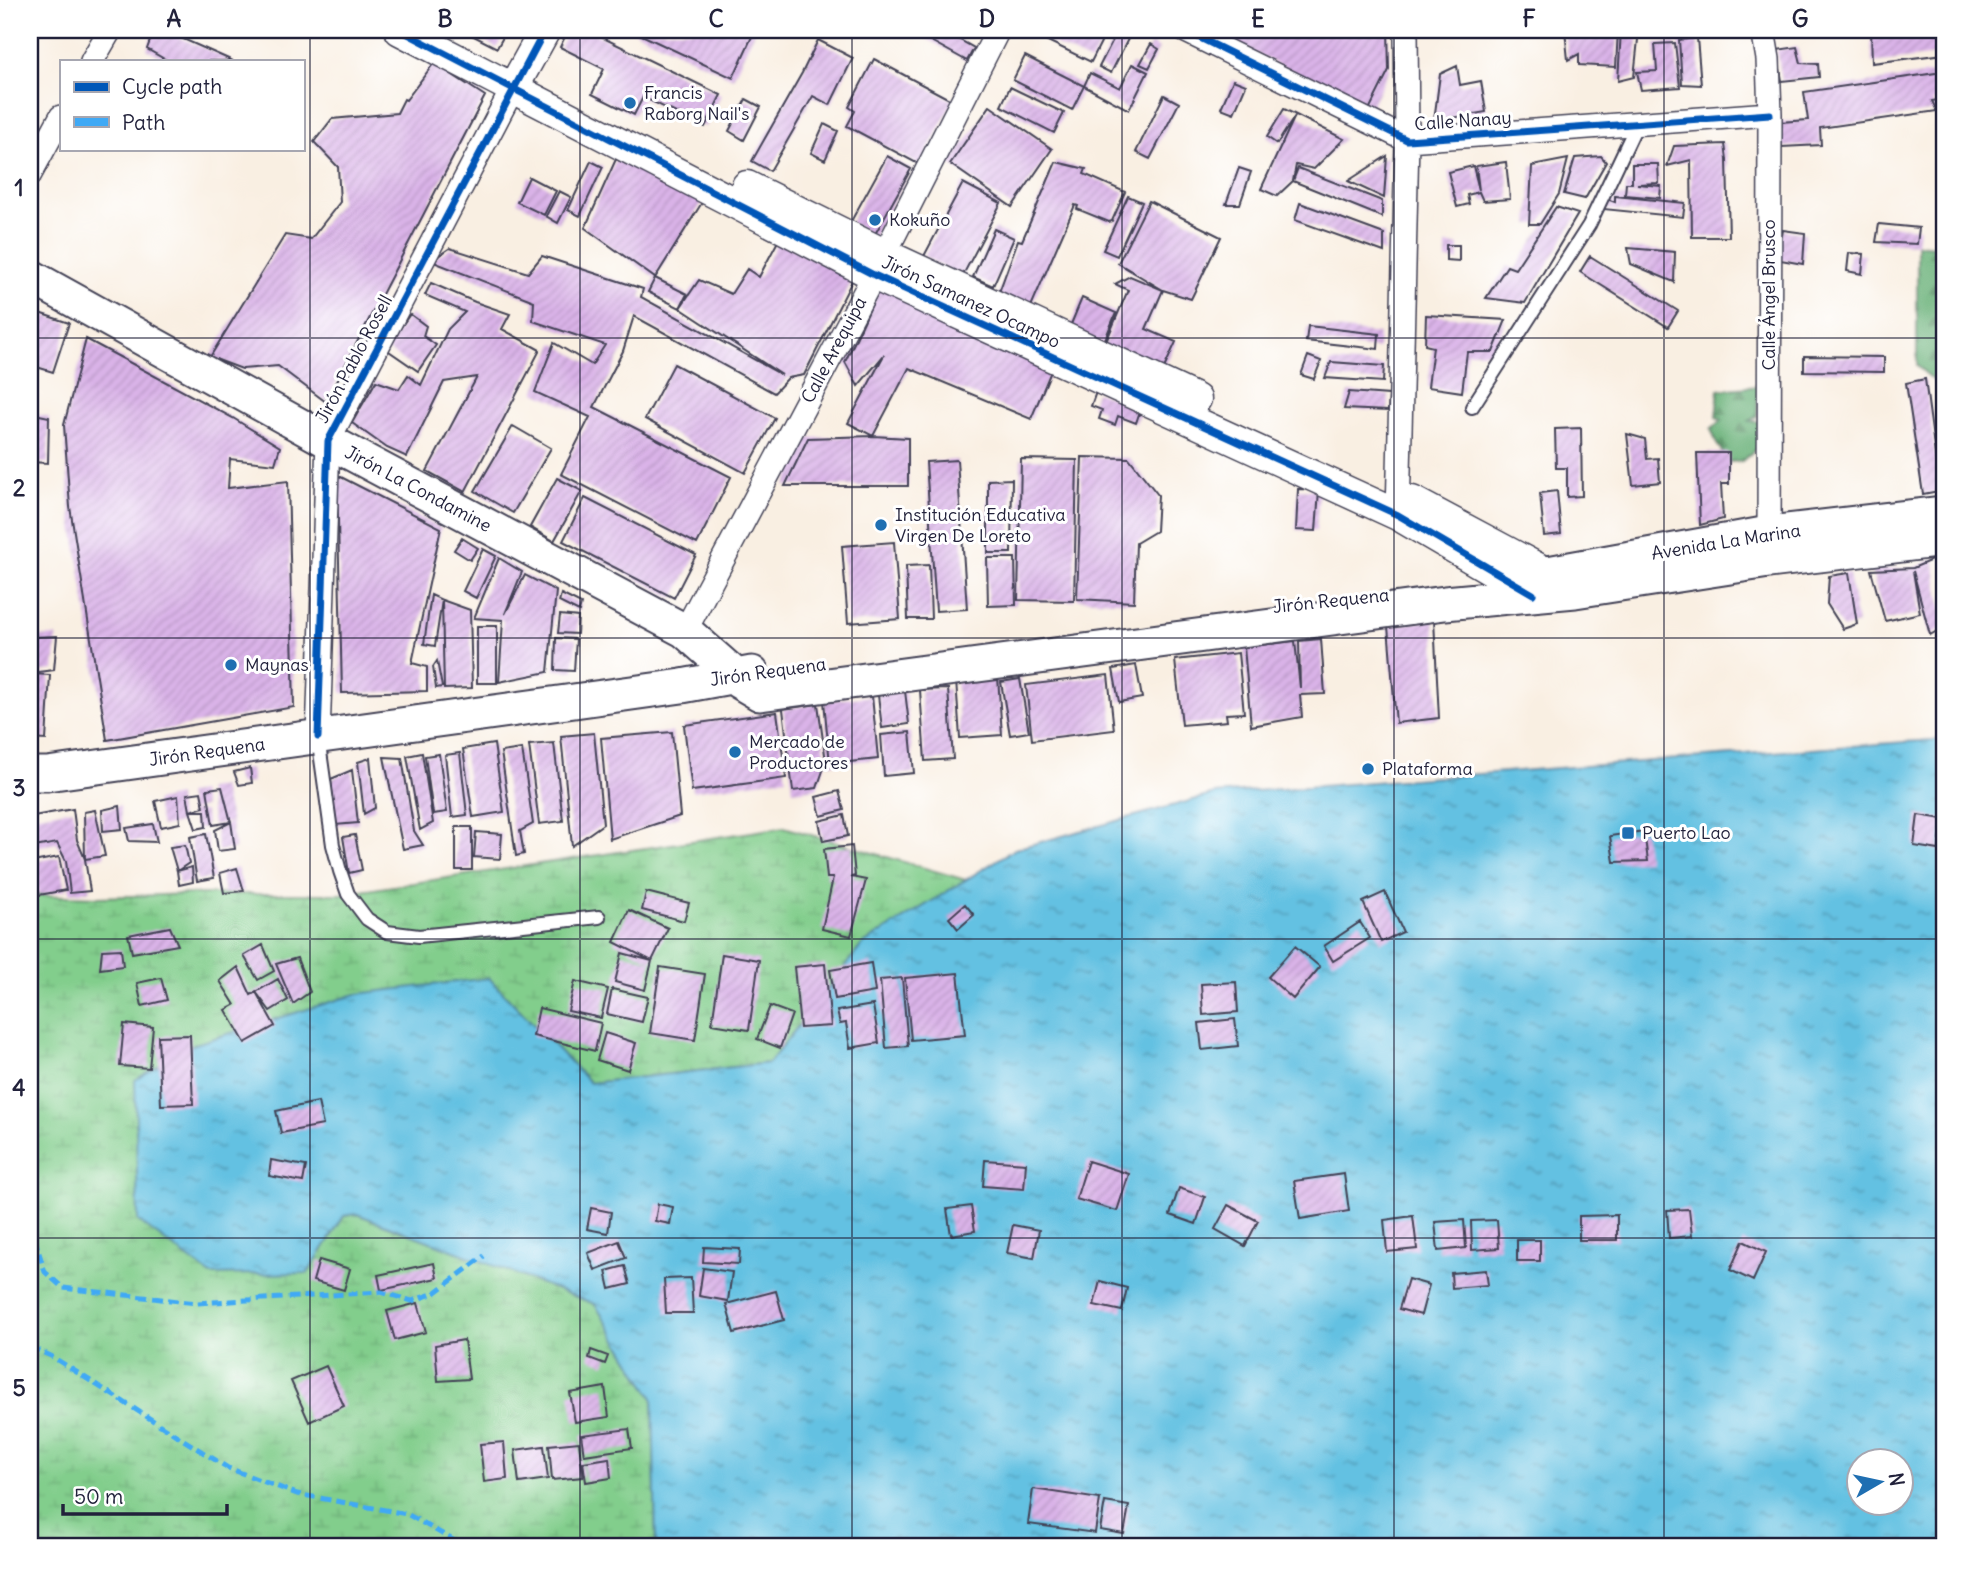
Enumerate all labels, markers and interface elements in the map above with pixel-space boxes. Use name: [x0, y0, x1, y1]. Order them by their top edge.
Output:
text: A: [167, 4, 182, 33]
text: B: [437, 4, 453, 33]
text: C: [708, 4, 724, 33]
text: D: [979, 4, 995, 33]
text: E: [1251, 4, 1265, 33]
text: F: [1522, 4, 1536, 33]
text: G: [1792, 4, 1808, 33]
legend: [60, 60, 304, 150]
text: Cycle path: [122, 73, 222, 100]
place label: Francis Raborg Nail's: [644, 81, 749, 125]
marker: Francis Raborg Nail's: [622, 95, 638, 111]
street label: Calle Nanay: [1414, 106, 1512, 135]
text: Path: [122, 109, 165, 136]
text: 1: [14, 173, 24, 202]
place label: Kokuño: [889, 208, 950, 231]
marker: Kokuño: [867, 212, 883, 228]
street label: Calle Ángel Brusco: [1757, 219, 1780, 371]
street label: Jirón Samanez Ocampo: [878, 250, 1064, 353]
street label: Jirón Pablo Rosell: [310, 291, 397, 427]
street label: Calle Arequipa: [796, 293, 871, 407]
street label: Jirón La Condamine: [341, 440, 495, 537]
text: 2: [13, 473, 26, 502]
place label: Institución Educativa Virgen De Loreto: [895, 503, 1066, 547]
marker: Institución Educativa Virgen De Loreto: [873, 517, 889, 533]
street label: Avenida La Marina: [1650, 518, 1802, 565]
street label: Jirón Requena: [1272, 583, 1390, 618]
street label: Jirón Requena: [708, 652, 827, 691]
place label: Maynas: [245, 653, 309, 676]
marker: Maynas: [223, 657, 239, 673]
place label: Mercado de Productores: [749, 730, 848, 774]
street label: Jirón Requena: [147, 732, 266, 771]
marker: Mercado de Productores: [727, 744, 743, 760]
place label: Plataforma: [1382, 757, 1473, 780]
marker: Plataforma: [1360, 761, 1376, 777]
text: 3: [12, 773, 26, 802]
place label: Puerto Lao: [1642, 821, 1731, 844]
marker: Puerto Lao: [1620, 825, 1636, 841]
text: 4: [12, 1073, 26, 1102]
text: 5: [12, 1373, 26, 1402]
north arrow: [1844, 1448, 1914, 1518]
text: N: [1884, 1471, 1910, 1488]
scale bar: [63, 1472, 228, 1516]
text: 50 m: [74, 1483, 123, 1510]

